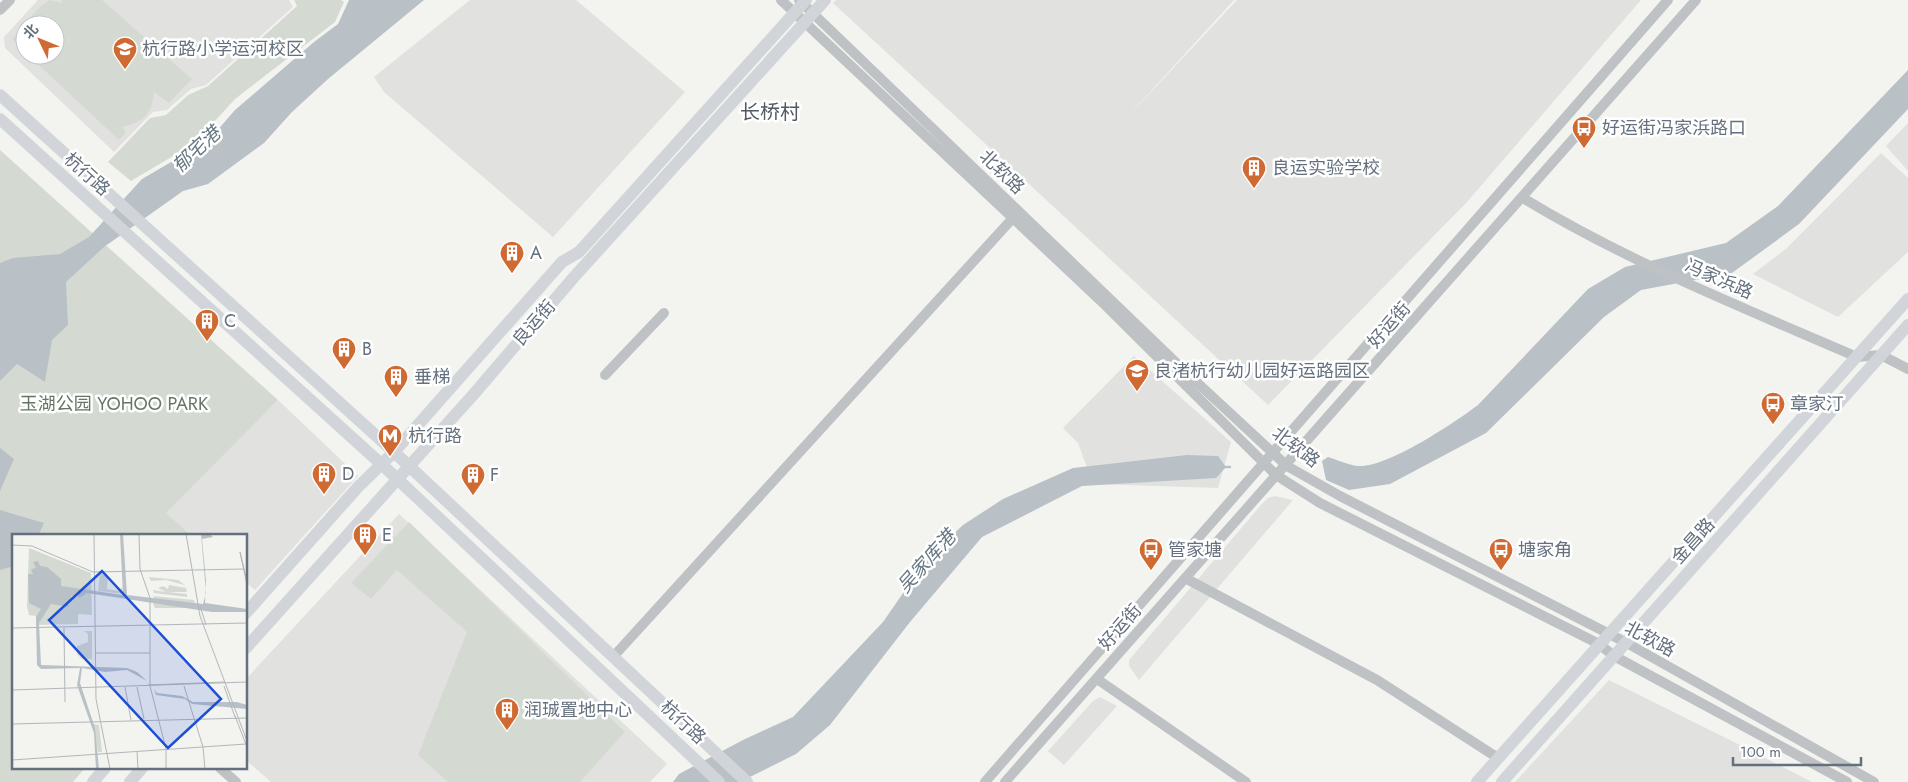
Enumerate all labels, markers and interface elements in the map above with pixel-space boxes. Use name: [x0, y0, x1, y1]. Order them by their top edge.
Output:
north arrow: [15, 15, 65, 65]
text: 北: [18, 19, 43, 43]
school or university icon: 杭行路小学运河校区: [112, 36, 138, 70]
place label: 杭行路小学运河校区: [142, 36, 304, 62]
district label: 长桥村: [740, 98, 800, 127]
bus stop icon: 好运街冯家浜路口: [1571, 115, 1597, 149]
place label: 好运街冯家浜路口: [1602, 115, 1746, 141]
water label: 郁宅港: [166, 118, 229, 179]
street label: 北软路: [974, 144, 1030, 200]
street label: 杭行路: [58, 146, 116, 202]
building icon: 良运实验学校: [1241, 155, 1267, 189]
place label: 良运实验学校: [1272, 155, 1380, 181]
building icon: A: [499, 240, 525, 274]
place label: A: [530, 240, 542, 266]
street label: 冯家浜路: [1681, 252, 1757, 306]
street label: 良运街: [506, 294, 562, 352]
street label: 好运街: [1361, 296, 1417, 354]
building icon: C: [194, 308, 220, 342]
place label: C: [224, 308, 236, 334]
building icon: B: [331, 336, 357, 370]
place label: B: [362, 336, 372, 362]
school or university icon: 良渚杭行幼儿园好运路园区: [1124, 358, 1150, 392]
place label: 良渚杭行幼儿园好运路园区: [1154, 358, 1370, 384]
building icon: 垂梯: [383, 364, 409, 398]
place label: 垂梯: [414, 364, 450, 390]
park label: 玉湖公园 YOHOO PARK: [20, 391, 209, 417]
bus stop icon: 章家汀: [1760, 391, 1786, 425]
place label: 章家汀: [1790, 391, 1844, 417]
street label: 北软路: [1267, 420, 1325, 474]
metro station icon: 杭行路: [377, 423, 403, 457]
place label: 杭行路: [408, 423, 462, 449]
building icon: D: [311, 461, 337, 495]
place label: D: [342, 461, 354, 487]
building icon: F: [460, 462, 486, 496]
place label: F: [490, 462, 499, 488]
street label: 金昌路: [1665, 512, 1721, 570]
building icon: E: [352, 522, 378, 556]
place label: E: [382, 522, 392, 548]
water label: 吴家库港: [891, 522, 964, 599]
inset map: [12, 534, 248, 770]
bus stop icon: 管家塘: [1138, 537, 1164, 571]
place label: 管家塘: [1168, 537, 1222, 563]
bus stop icon: 塘家角: [1488, 537, 1514, 571]
place label: 塘家角: [1518, 537, 1572, 563]
street label: 好运街: [1092, 598, 1148, 656]
street label: 北软路: [1620, 615, 1680, 663]
street label: 杭行路: [654, 694, 712, 750]
building icon: 润珹置地中心: [494, 697, 520, 731]
place label: 润珹置地中心: [524, 697, 632, 723]
scale bar: [1733, 734, 1860, 766]
text: 100 m: [1740, 741, 1781, 763]

